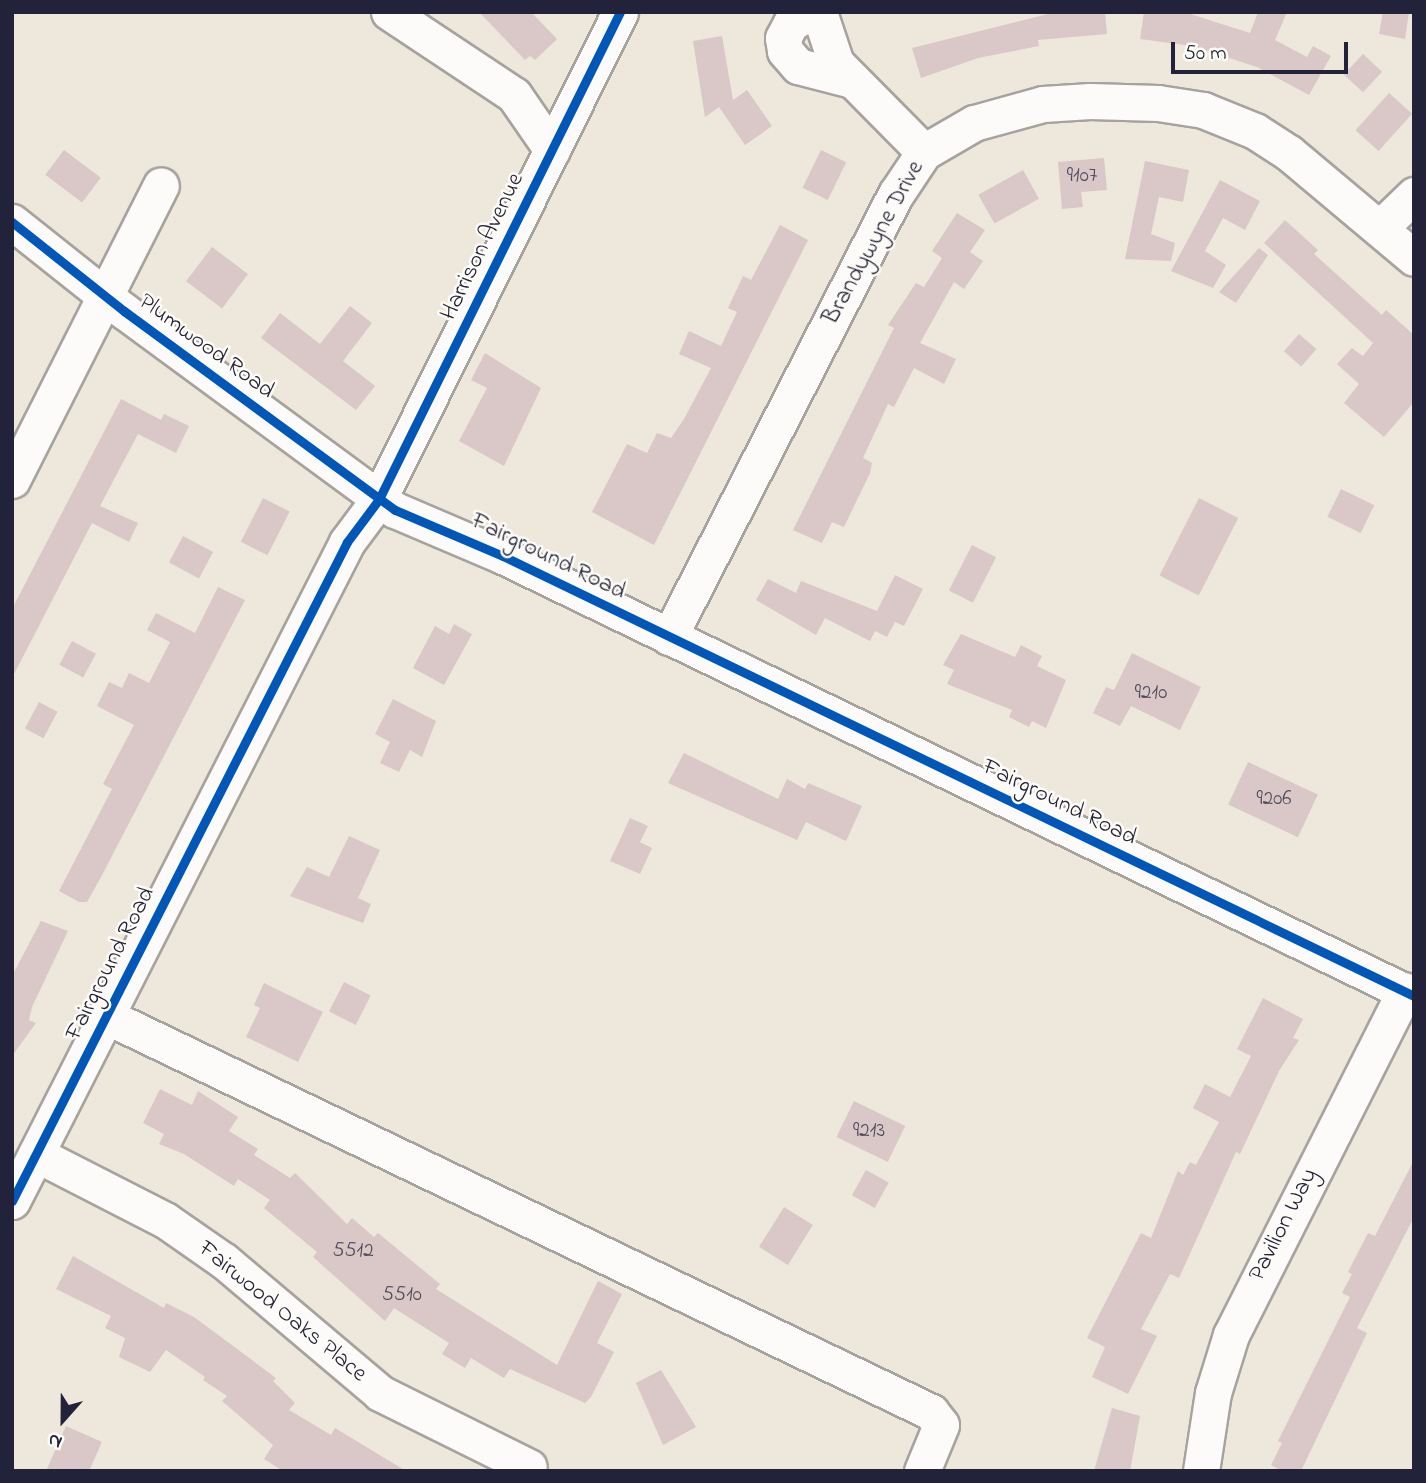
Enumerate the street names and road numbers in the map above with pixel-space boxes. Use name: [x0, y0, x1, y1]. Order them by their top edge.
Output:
street label: Brandywyne Drive: [817, 156, 931, 330]
street label: Harrison Avenue: [435, 169, 531, 325]
street label: Plumwood Road: [132, 288, 280, 406]
street label: Fairground Road: [466, 507, 630, 607]
street label: Fairground Road: [977, 753, 1141, 853]
street label: Fairground Road: [60, 883, 162, 1045]
street label: Pavilion Way: [1243, 1164, 1325, 1286]
street label: Fairwood Oaks Place: [192, 1235, 372, 1389]

